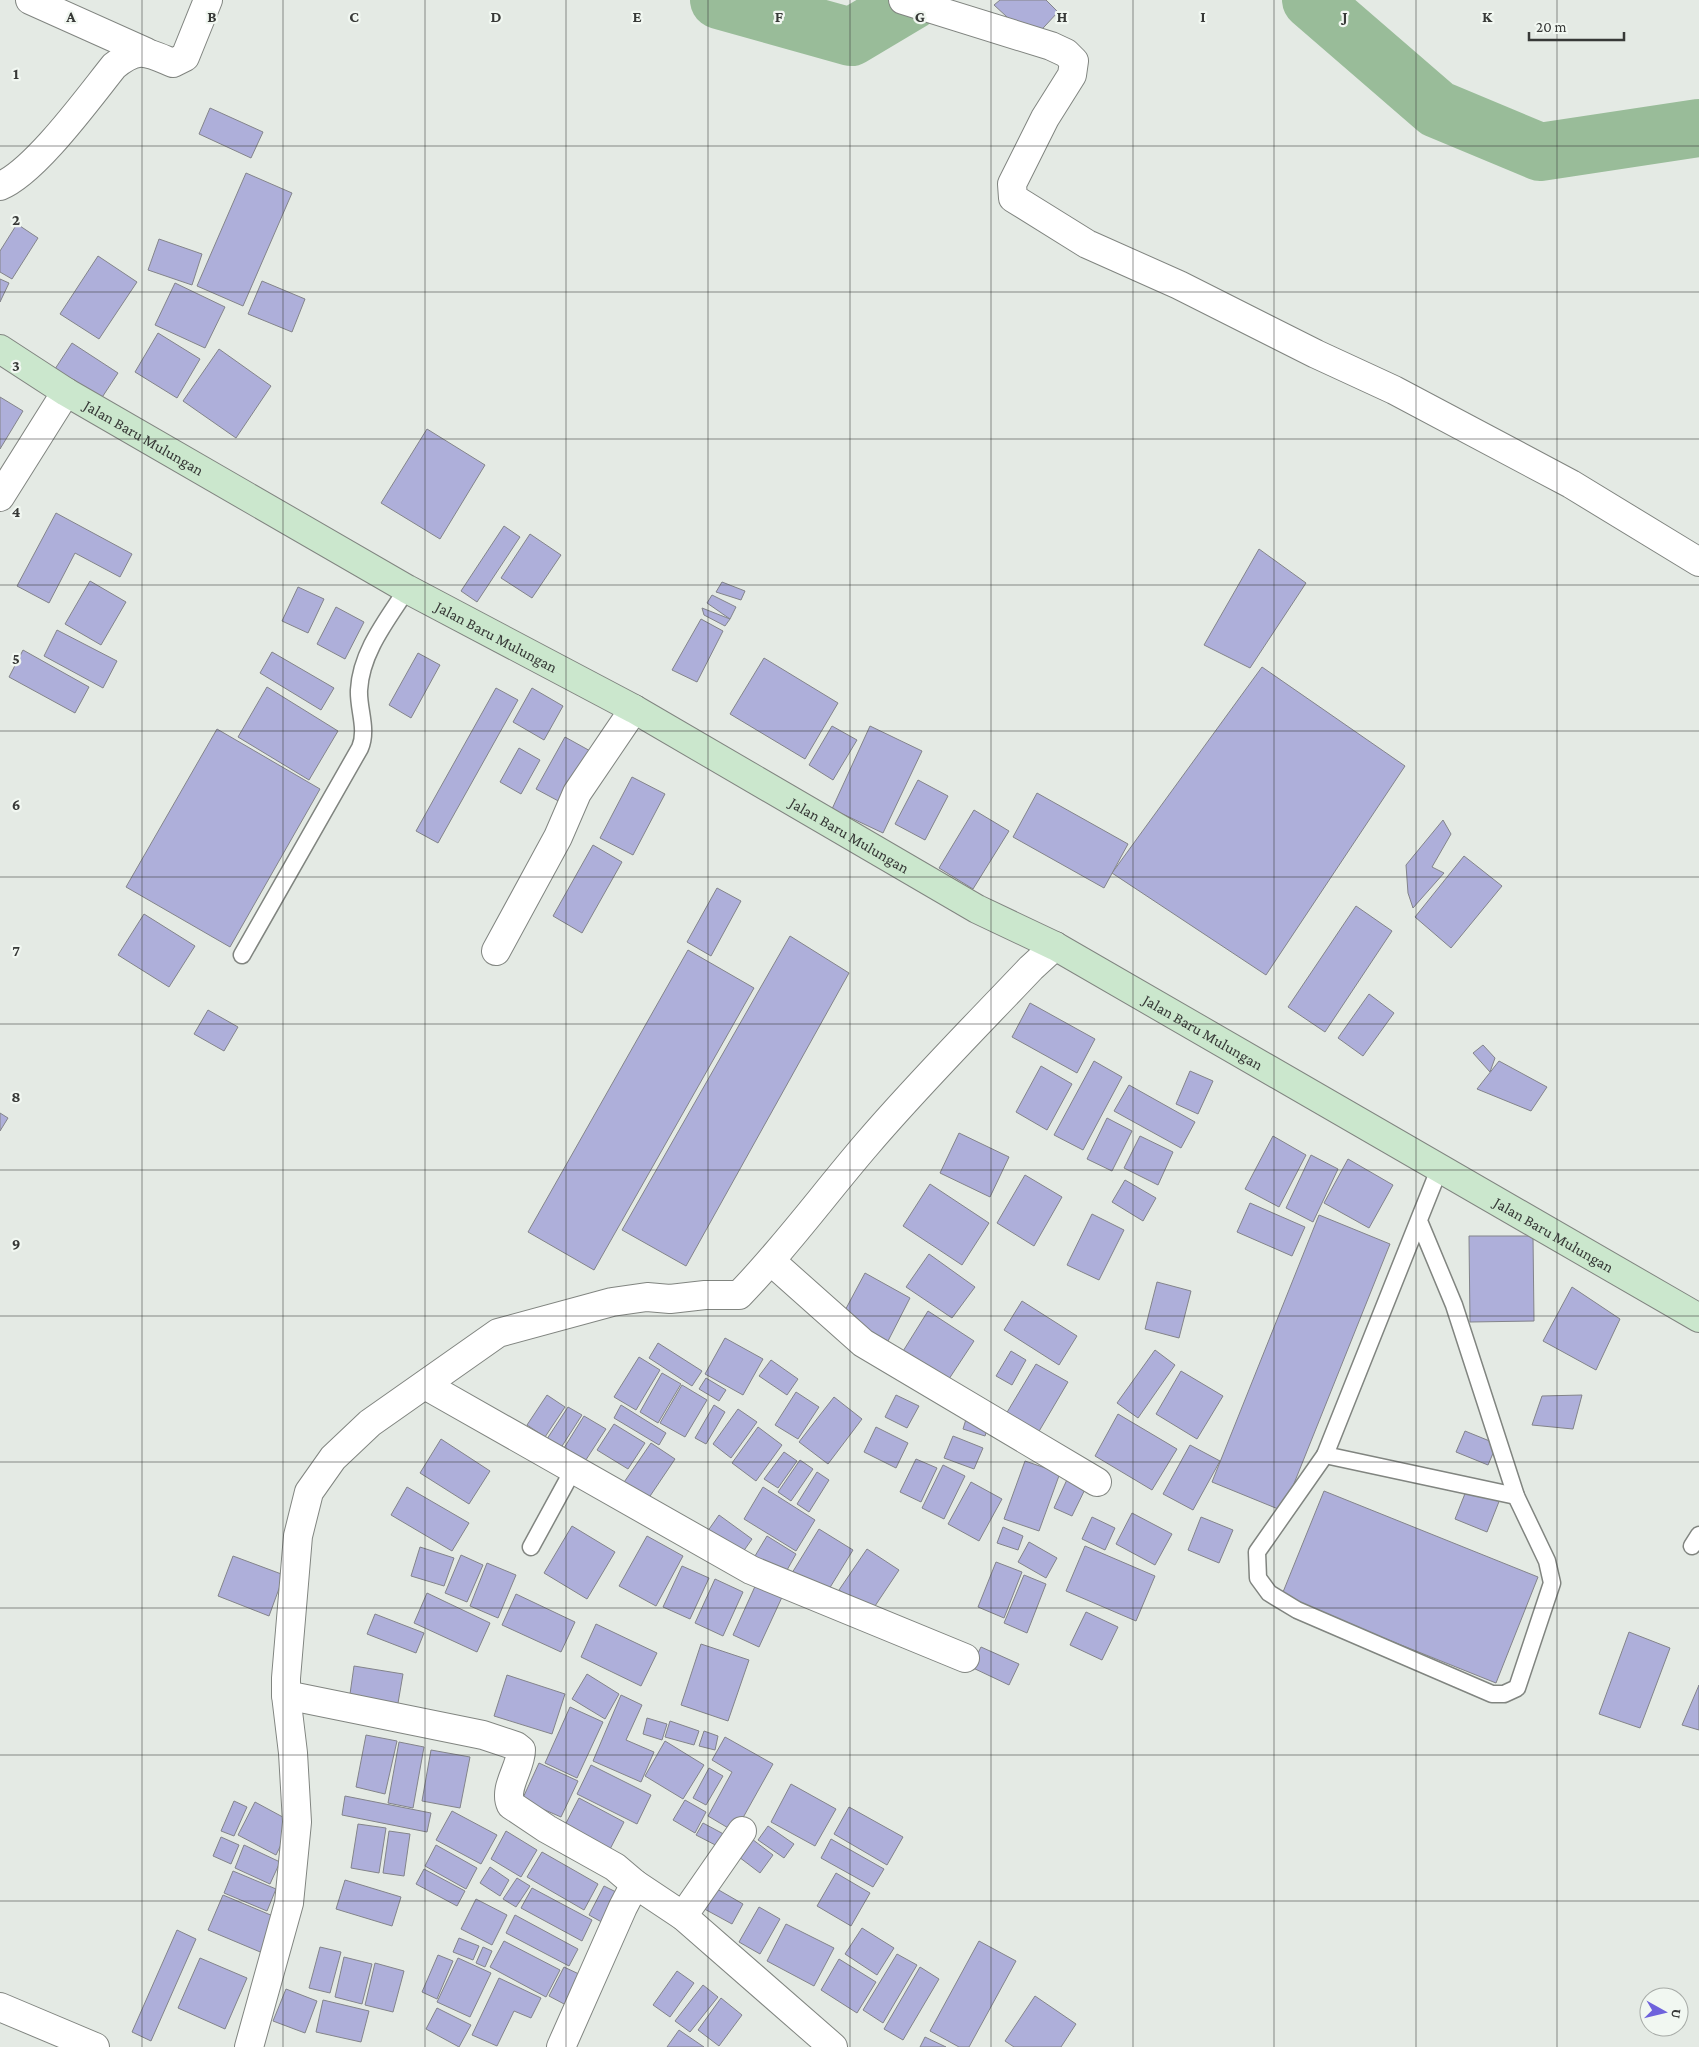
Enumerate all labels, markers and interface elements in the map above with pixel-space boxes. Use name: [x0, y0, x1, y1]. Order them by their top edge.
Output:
text: A: [65, 8, 76, 25]
text: B: [207, 8, 217, 25]
text: C: [349, 8, 359, 25]
text: D: [490, 8, 502, 25]
text: E: [632, 8, 642, 25]
text: F: [775, 8, 784, 25]
text: G: [915, 8, 925, 25]
text: H: [1057, 8, 1068, 25]
text: I: [1200, 8, 1206, 25]
text: J: [1340, 8, 1348, 25]
text: K: [1482, 8, 1493, 25]
scale bar: [1529, 10, 1624, 42]
text: 20 m: [1536, 19, 1567, 35]
text: 1: [13, 65, 19, 82]
text: 2: [12, 211, 20, 228]
text: 3: [12, 357, 20, 374]
street label: Jalan Baru Mulungan: [79, 395, 207, 479]
text: 4: [12, 503, 21, 520]
street label: Jalan Baru Mulungan: [430, 597, 561, 676]
text: 5: [12, 650, 20, 667]
street label: Jalan Baru Mulungan: [784, 793, 913, 877]
text: 6: [12, 796, 20, 813]
text: 7: [12, 942, 20, 959]
street label: Jalan Baru Mulungan: [1138, 990, 1266, 1074]
text: 8: [11, 1088, 21, 1105]
street label: Jalan Baru Mulungan: [1489, 1192, 1617, 1276]
text: 9: [12, 1235, 20, 1252]
north arrow: [1639, 1987, 1689, 2037]
text: U: [1668, 2008, 1685, 2020]

